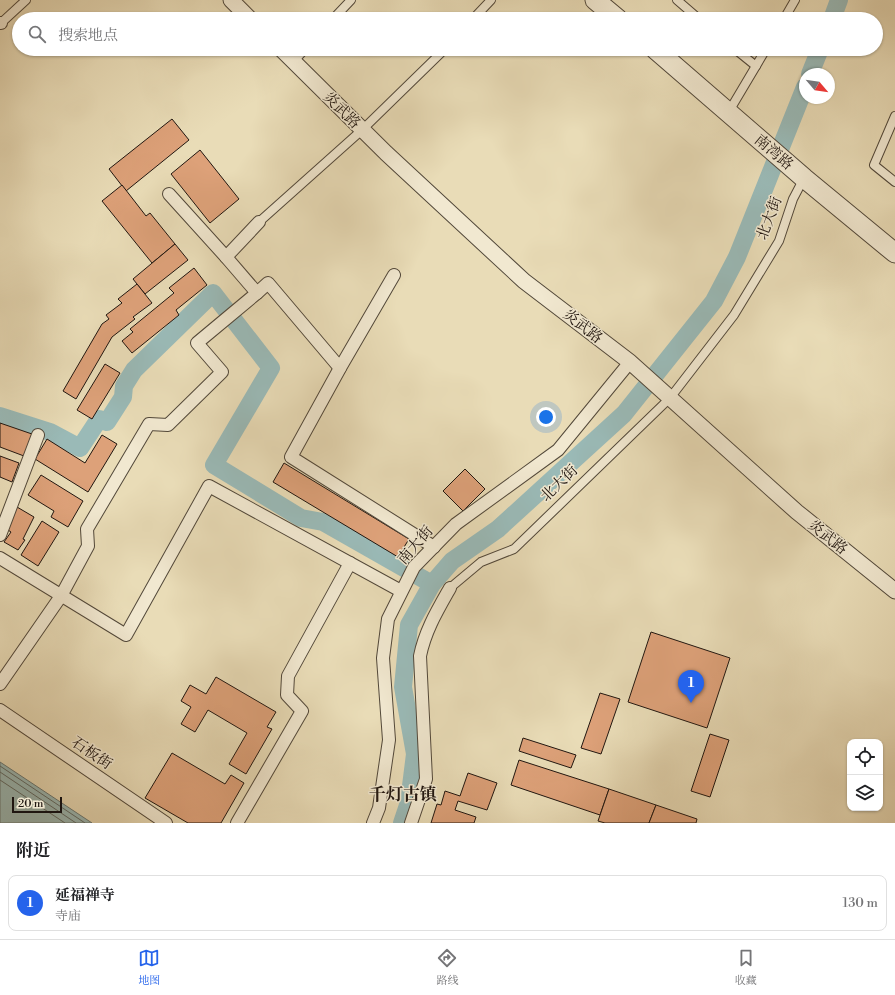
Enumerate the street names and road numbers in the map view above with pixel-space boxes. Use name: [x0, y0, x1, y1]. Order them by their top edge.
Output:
street label: 炎武路: [319, 88, 364, 133]
street label: 南湾路: [750, 131, 797, 174]
street label: 北大街: [753, 194, 786, 243]
street label: 炎武路: [559, 305, 606, 348]
street label: 北大街: [537, 461, 582, 506]
street label: 炎武路: [804, 516, 851, 559]
street label: 南大街: [393, 522, 437, 569]
street label: 石板街: [68, 733, 116, 774]

